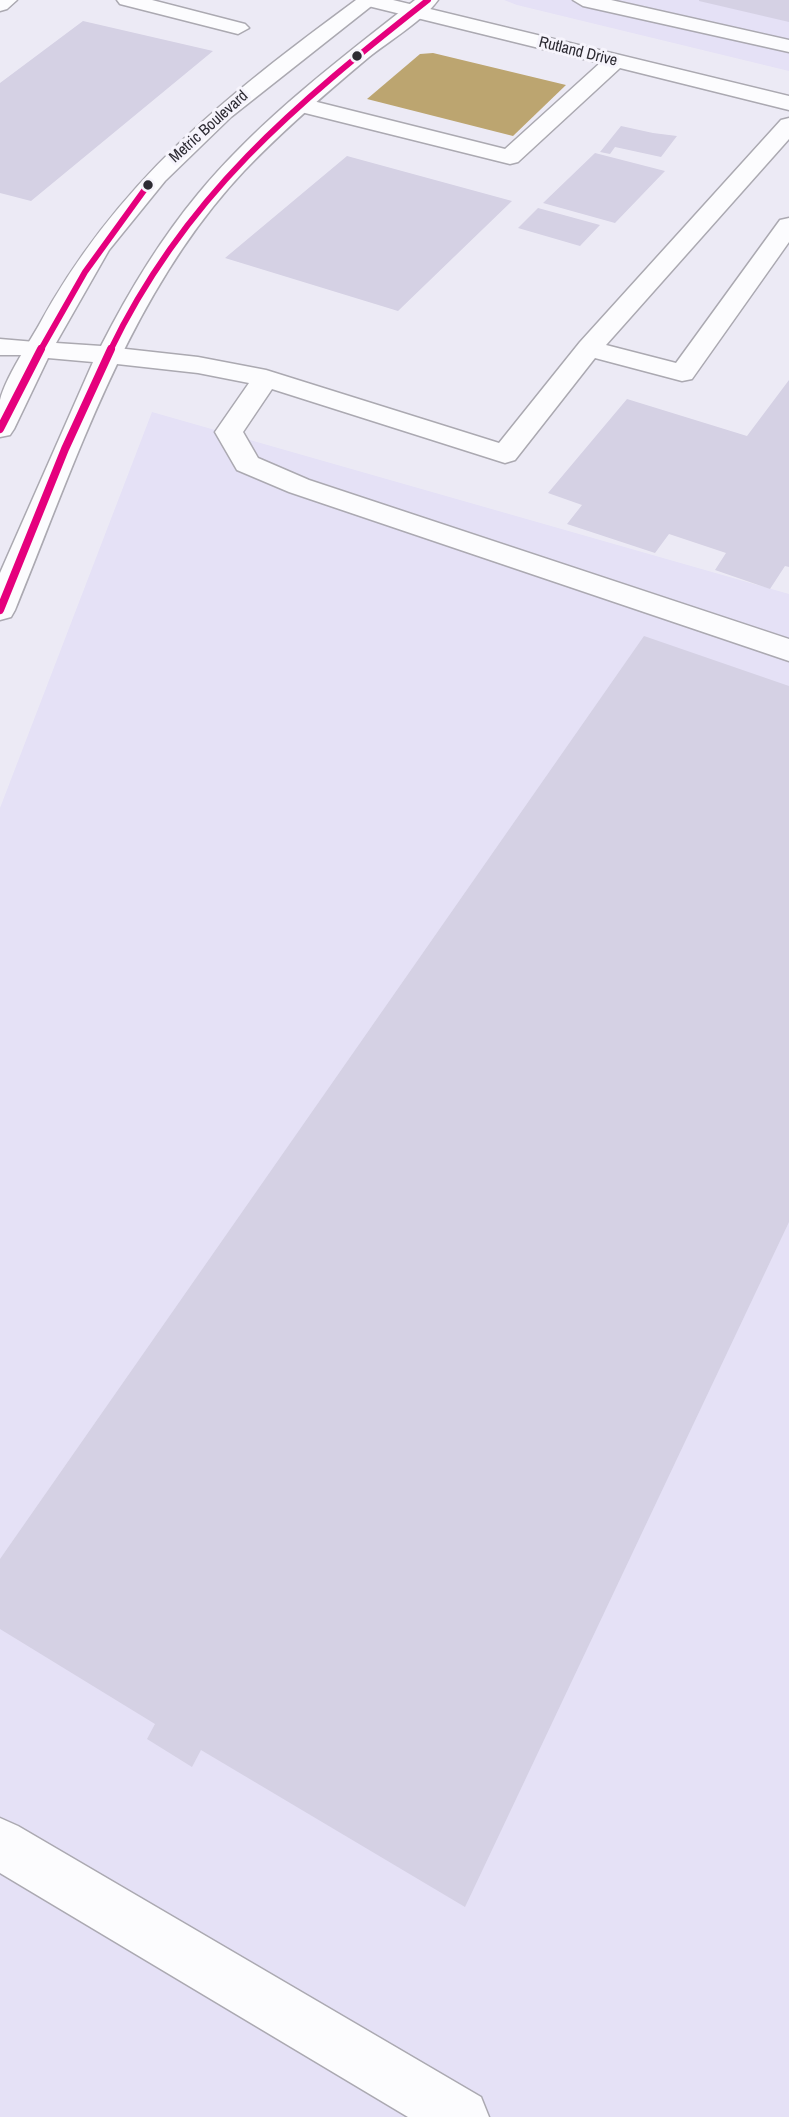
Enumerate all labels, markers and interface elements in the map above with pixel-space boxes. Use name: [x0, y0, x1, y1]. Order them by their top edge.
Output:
street label: Rutland Drive: [537, 33, 619, 71]
unlabelled marker: [350, 49, 364, 63]
street label: Metric Boulevard: [166, 87, 252, 167]
unlabelled marker: [141, 178, 155, 192]

